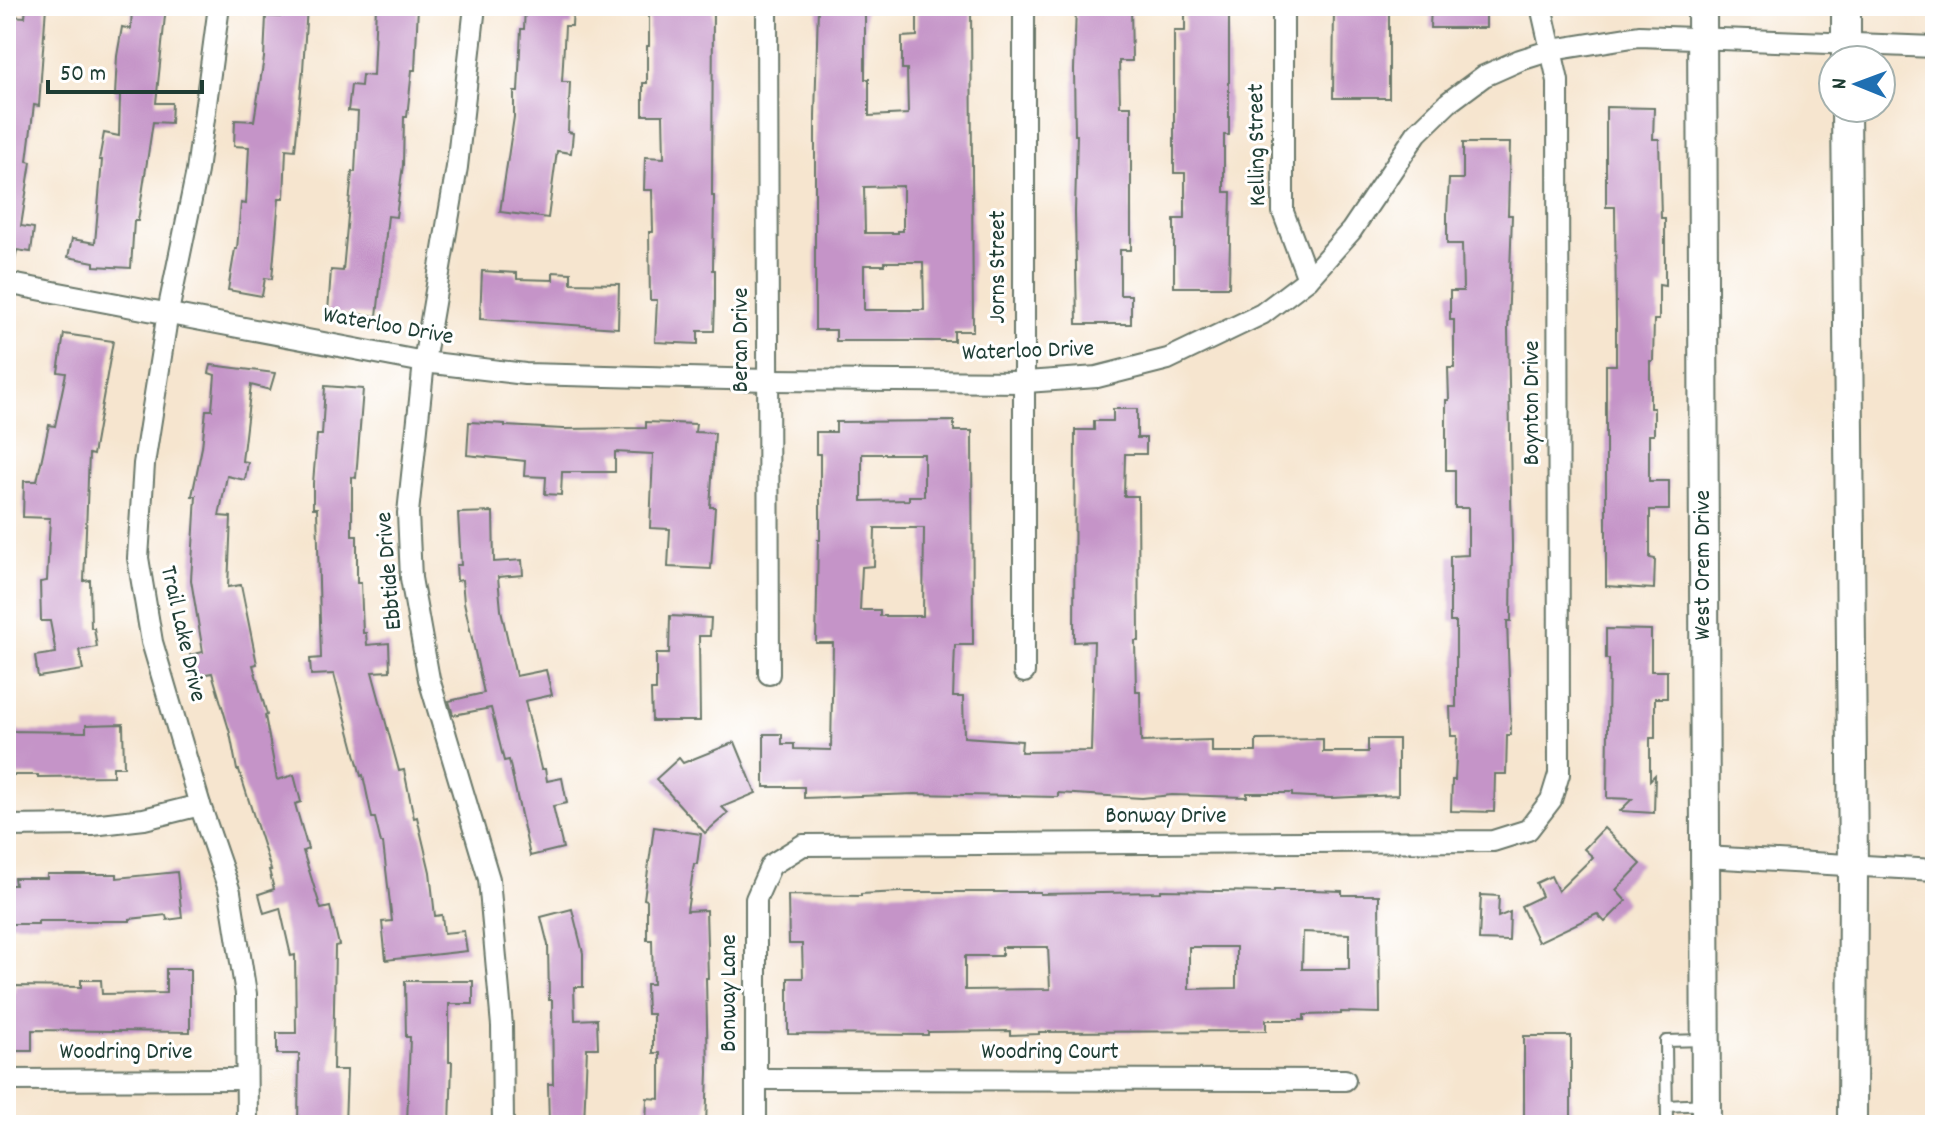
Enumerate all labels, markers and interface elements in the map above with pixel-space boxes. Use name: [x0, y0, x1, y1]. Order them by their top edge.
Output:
scale bar: [48, 44, 202, 94]
north arrow: [1817, 44, 1897, 124]
text: 50 m: [60, 58, 106, 92]
text: N: [1825, 78, 1856, 89]
street label: Kelling Street: [1240, 83, 1276, 207]
street label: Jorns Street: [982, 210, 1016, 324]
street label: Beran Drive: [725, 288, 759, 392]
street label: Waterloo Drive: [320, 299, 456, 355]
street label: Waterloo Drive: [961, 333, 1095, 371]
street label: Boynton Drive: [1516, 340, 1550, 466]
street label: West Orem Drive: [1687, 490, 1721, 640]
street label: Ebbtide Drive: [368, 510, 412, 632]
street label: Trail Lake Drive: [150, 563, 214, 705]
street label: Bonway Drive: [1105, 800, 1227, 834]
street label: Bonway Lane: [713, 934, 747, 1052]
street label: Woodring Drive: [59, 1036, 193, 1070]
street label: Woodring Court: [981, 1036, 1119, 1070]

